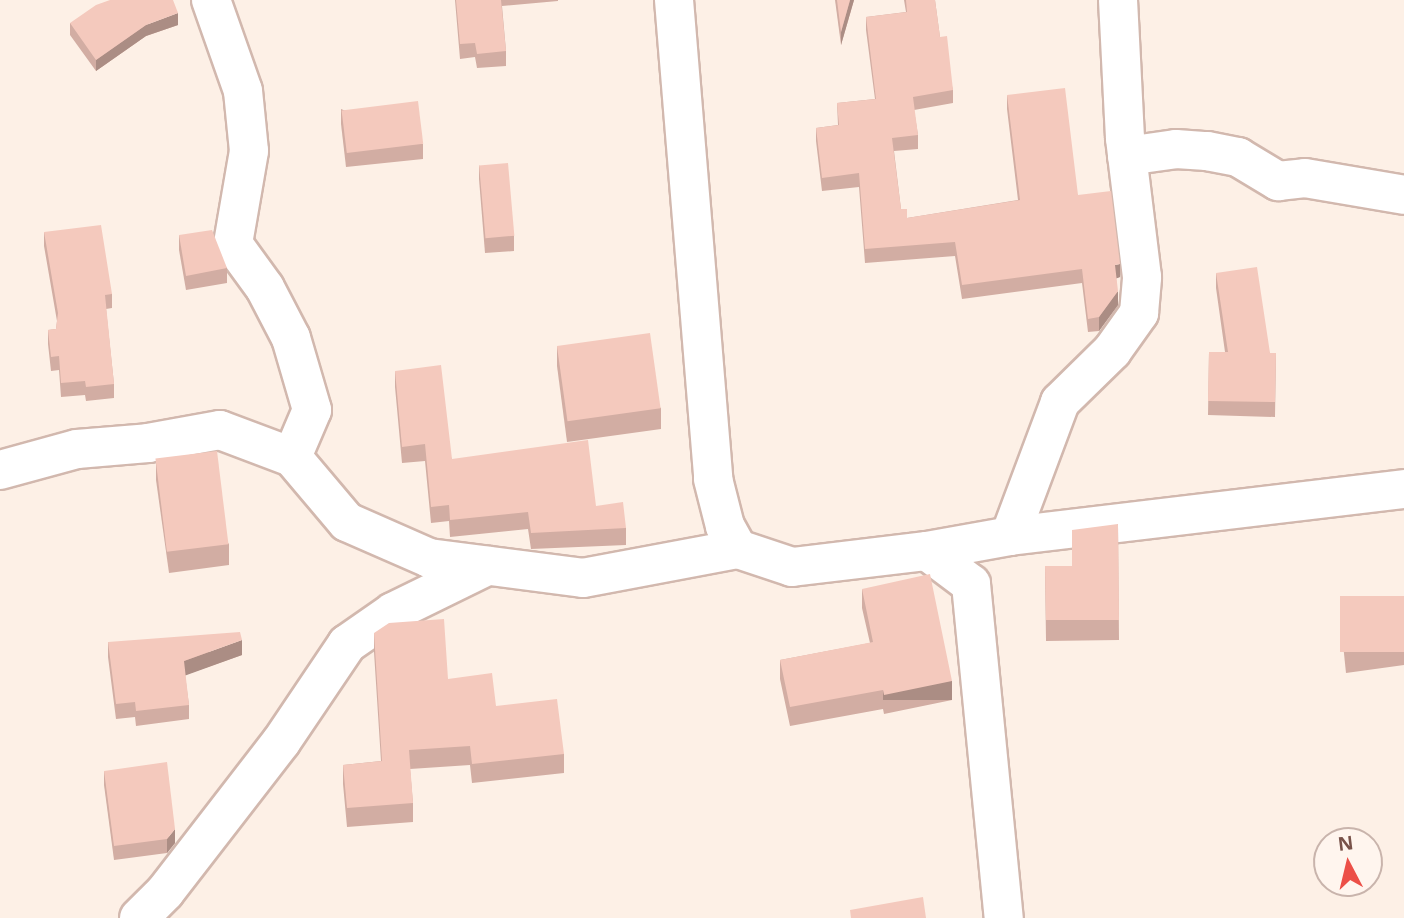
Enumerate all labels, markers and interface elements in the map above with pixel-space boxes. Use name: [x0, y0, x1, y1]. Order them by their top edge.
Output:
north arrow: [1313, 827, 1383, 897]
text: N: [1336, 829, 1355, 857]

